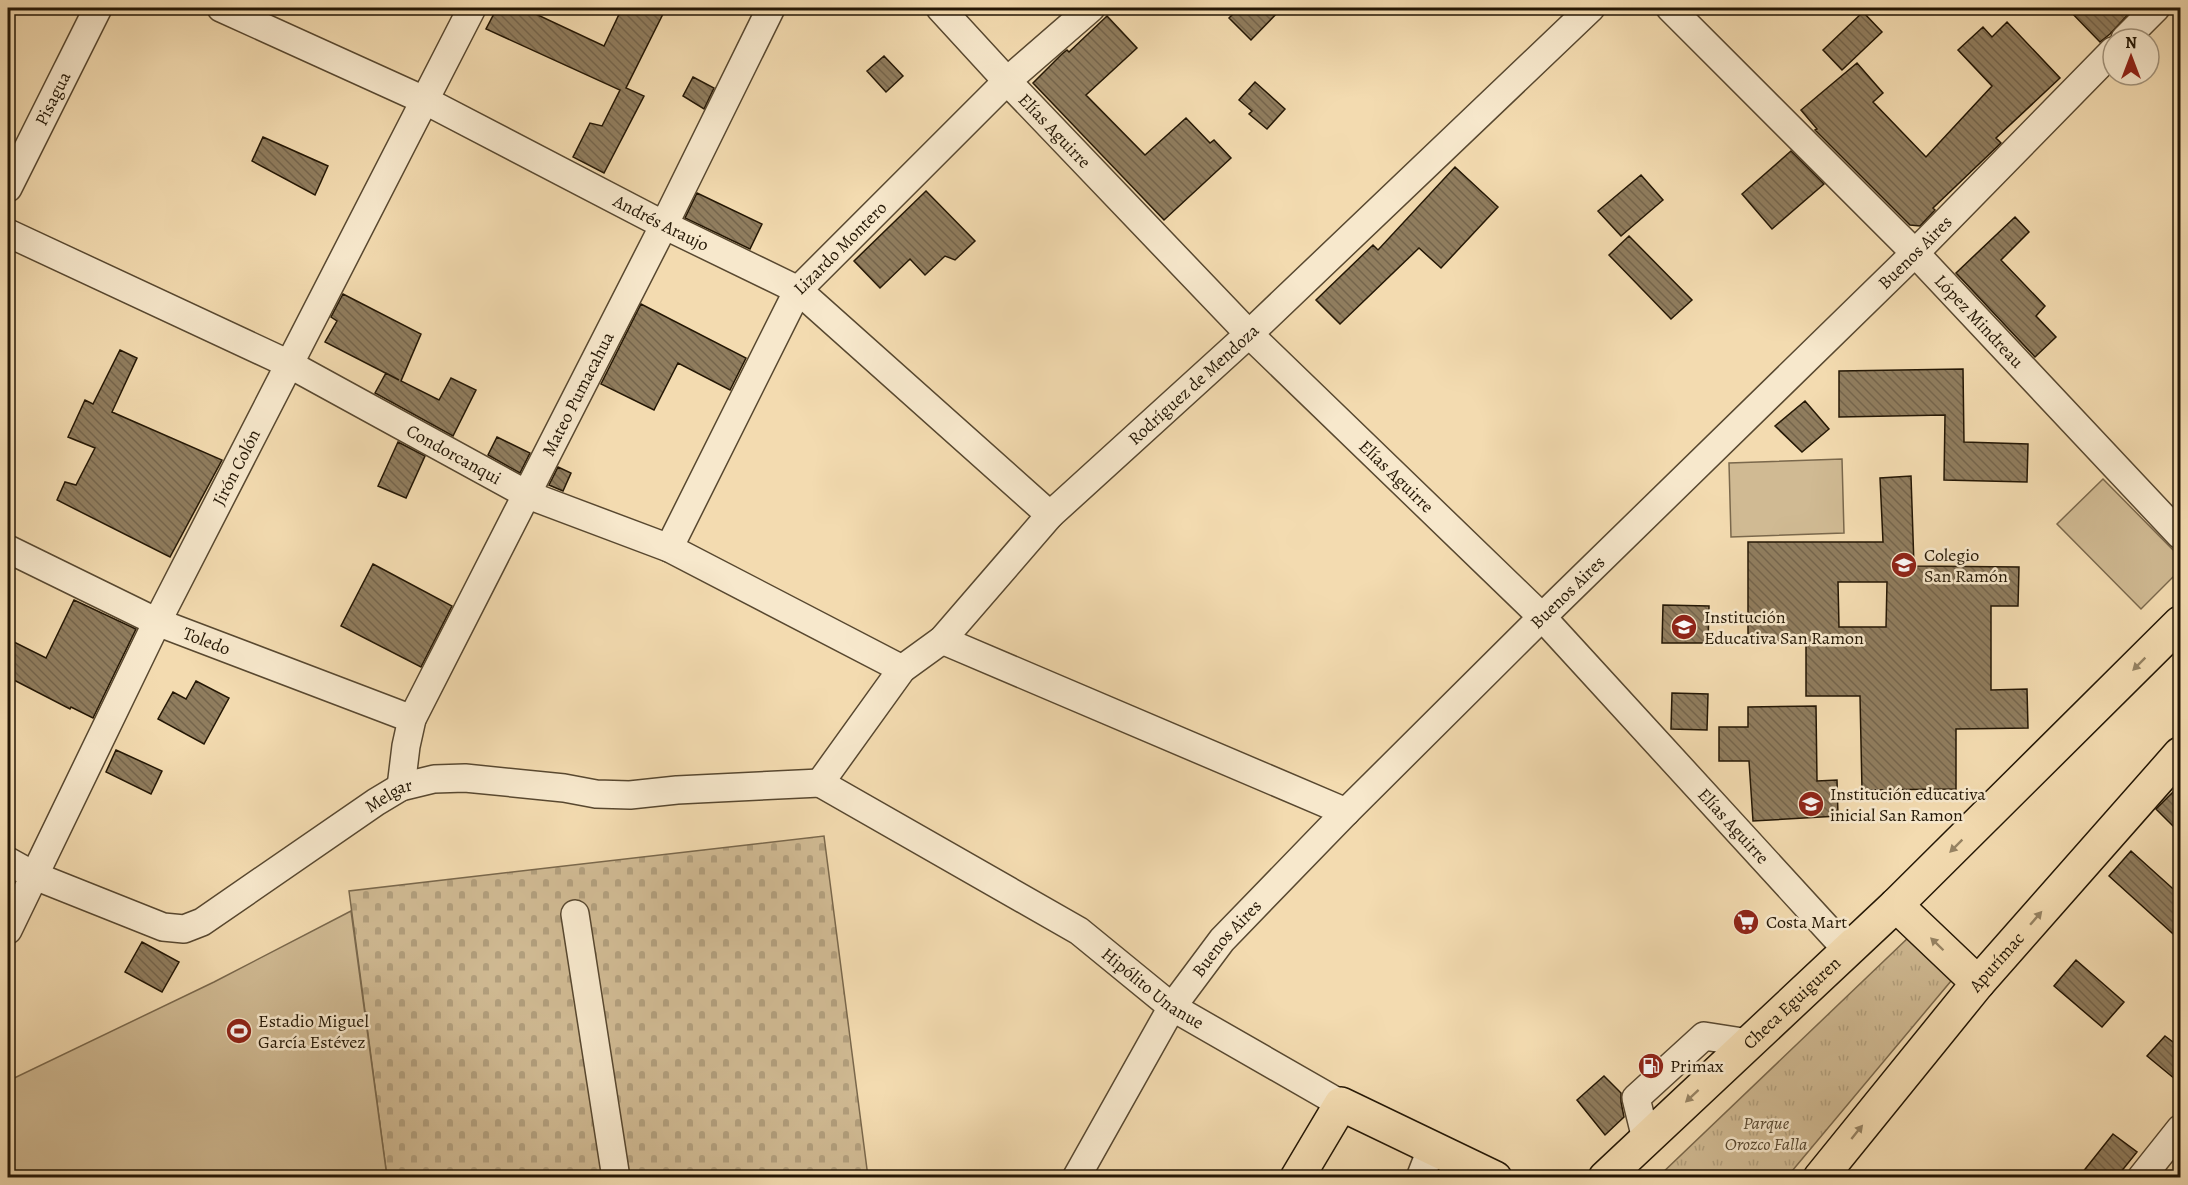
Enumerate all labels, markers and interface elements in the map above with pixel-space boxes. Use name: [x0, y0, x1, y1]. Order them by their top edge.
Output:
north arrow: [2101, 27, 2161, 87]
text: N: [2125, 32, 2137, 54]
street label: Pisagua: [29, 67, 77, 130]
street label: Elías Aguirre: [1013, 88, 1096, 174]
street label: Andrés Araujo: [608, 188, 713, 257]
street label: Lizardo Montero: [788, 196, 892, 300]
street label: Buenos Aires: [1873, 210, 1957, 295]
street label: López Mindreau: [1929, 269, 2029, 373]
street label: Rodríguez de Mendoza: [1123, 318, 1265, 450]
street label: Mateo Pumacahua: [536, 327, 620, 460]
street label: Condorcanqui: [402, 419, 506, 490]
street label: Jirón Colón: [207, 425, 266, 510]
street label: Elías Aguirre: [1354, 435, 1439, 518]
place label: Colegio San Ramón: [1924, 543, 2008, 588]
street label: Buenos Aires: [1525, 550, 1610, 634]
school or university icon: Colegio San Ramón: [1889, 550, 1919, 580]
place label: Institución Educativa San Ramon: [1704, 605, 1864, 650]
school or university icon: Institución Educativa San Ramon: [1669, 612, 1699, 642]
street label: Toledo: [180, 621, 234, 661]
one-way arrow: [2132, 657, 2146, 671]
street label: Melgar: [360, 773, 415, 818]
place label: Institución educativa inicial San Ramon: [1830, 782, 1986, 827]
street label: Elías Aguirre: [1692, 783, 1775, 869]
school or university icon: Institución educativa inicial San Ramon: [1796, 789, 1826, 819]
one-way arrow: [1949, 838, 1963, 852]
street label: Buenos Aires: [1186, 894, 1267, 982]
supermarket icon: Costa Mart: [1731, 907, 1761, 937]
place label: Costa Mart: [1766, 910, 1847, 934]
one-way arrow: [2029, 911, 2042, 926]
street label: Apurímac: [1963, 927, 2029, 998]
one-way arrow: [1930, 937, 1945, 951]
street label: Hipólito Unanue: [1096, 942, 1208, 1035]
street label: Checa Eguiguren: [1738, 951, 1846, 1055]
place label: Estadio Miguel García Estévez: [258, 1009, 369, 1054]
sports icon: Estadio Miguel García Estévez: [224, 1016, 254, 1046]
fuel station icon: Primax: [1636, 1051, 1666, 1081]
place label: Primax: [1670, 1054, 1724, 1078]
one-way arrow: [1686, 1088, 1700, 1102]
park label: Parque Orozco Falla: [1725, 1111, 1807, 1156]
one-way arrow: [1851, 1124, 1864, 1140]

